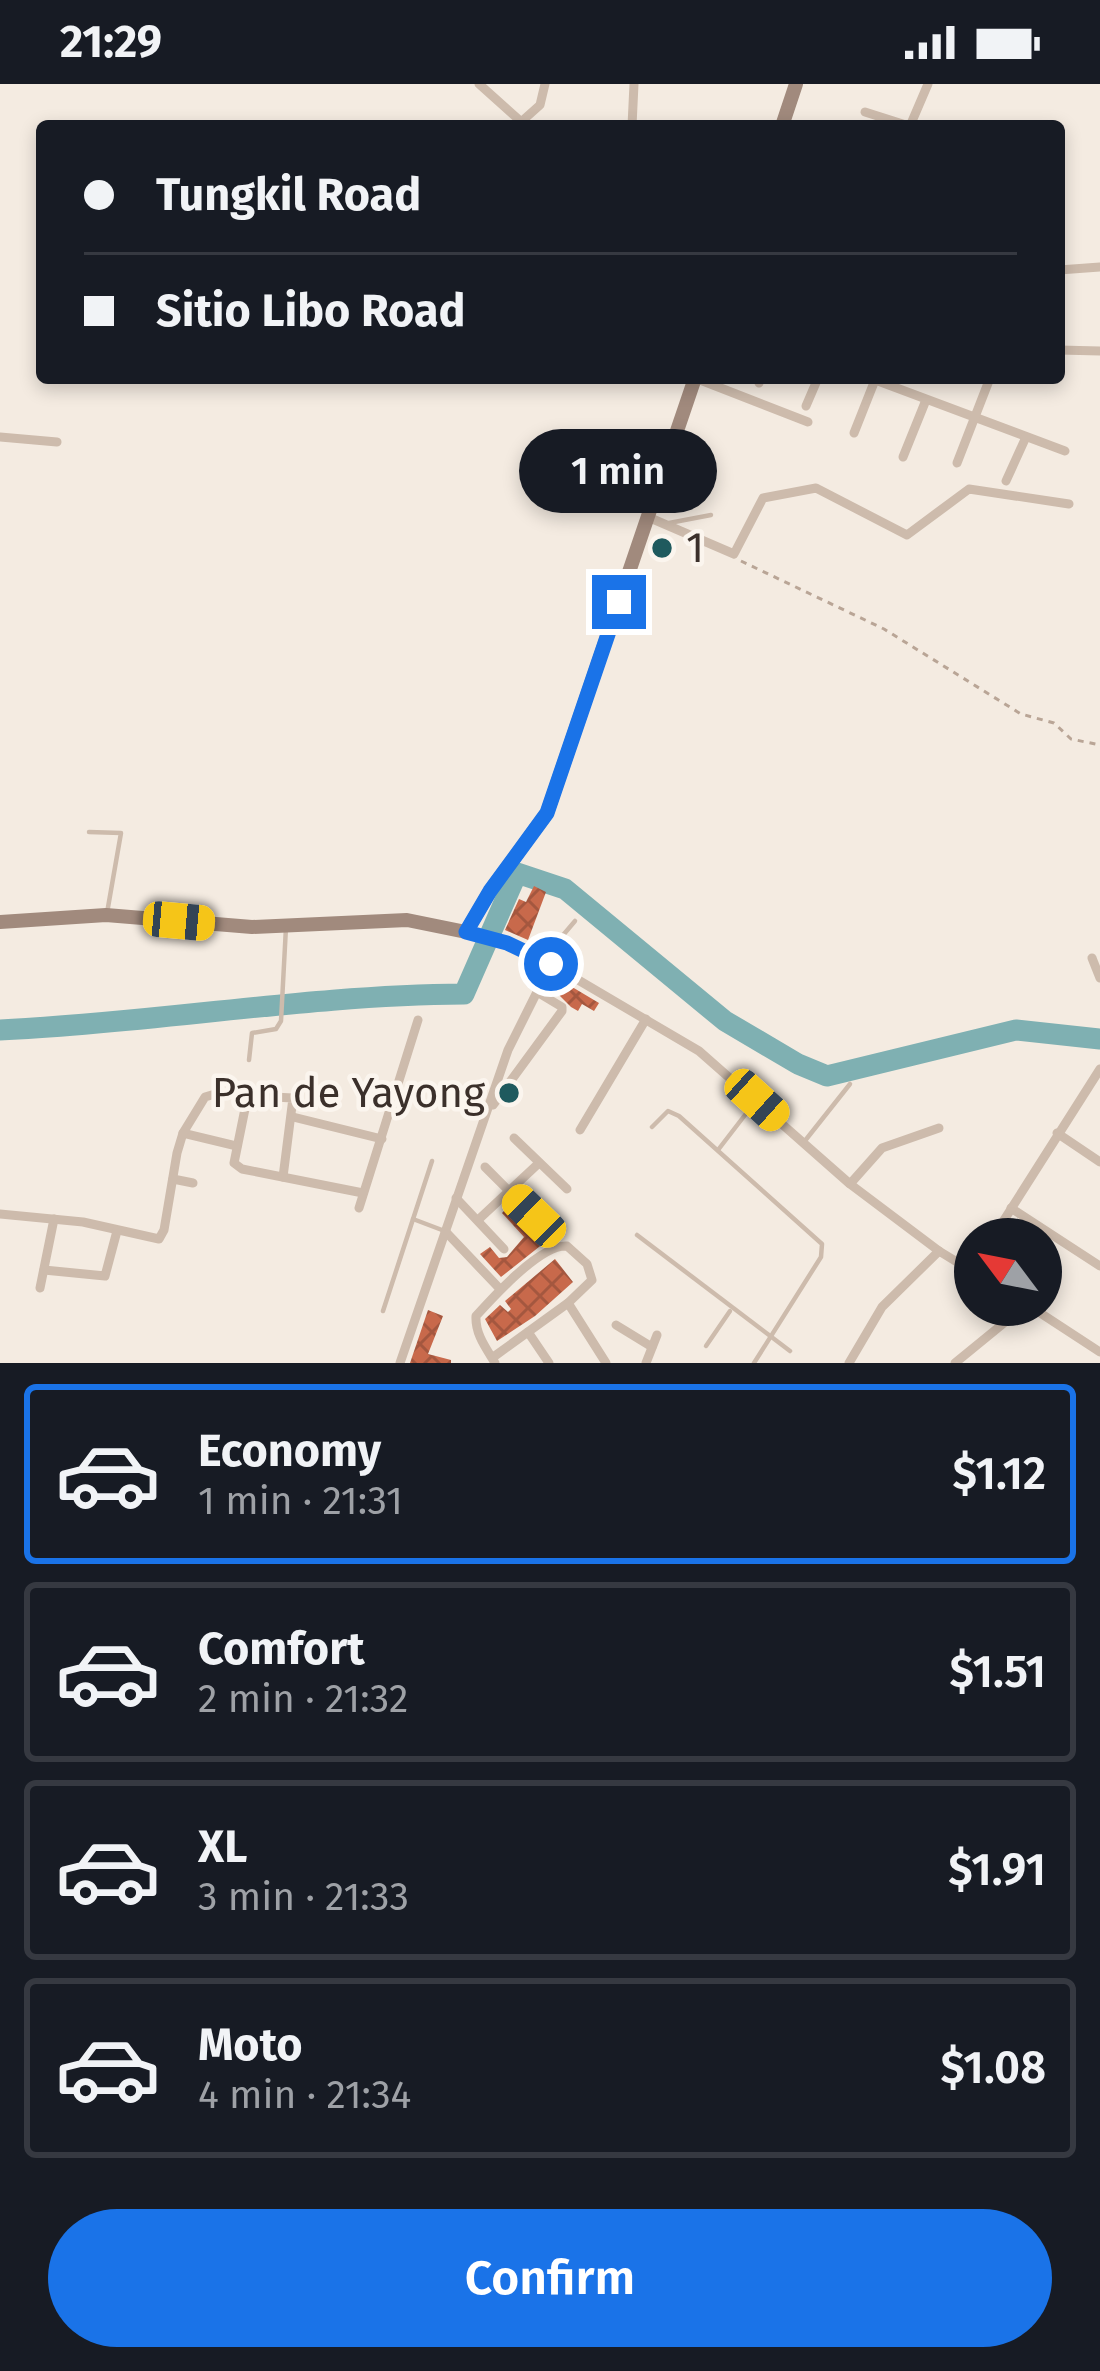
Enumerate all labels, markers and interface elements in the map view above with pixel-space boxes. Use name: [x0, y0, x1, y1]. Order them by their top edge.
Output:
text: 21:29: [60, 15, 162, 69]
text: Tungkil Road: [156, 168, 421, 222]
text: Sitio Libo Road: [156, 284, 466, 338]
callout: 1 min: [520, 428, 718, 512]
text: 1 min: [571, 448, 665, 494]
place label: 1: [686, 523, 704, 573]
marker: 1: [649, 535, 675, 561]
route end: [592, 575, 646, 629]
car: [142, 900, 216, 942]
route start: [524, 937, 578, 991]
car: [718, 1063, 796, 1137]
place label: Pan de Yayong: [212, 1068, 485, 1118]
marker: Pan de Yayong: [496, 1080, 522, 1106]
car: [496, 1178, 572, 1254]
north arrow: [954, 1218, 1062, 1326]
map controls: [954, 1218, 1062, 1326]
icon: car: [54, 1420, 162, 1528]
text: Economy: [198, 1424, 381, 1478]
text: $1.12: [953, 1447, 1046, 1501]
text: 1 min · 21:31: [198, 1478, 403, 1524]
icon: car: [54, 1618, 162, 1726]
text: Comfort: [198, 1622, 365, 1676]
text: $1.51: [949, 1645, 1046, 1699]
text: 2 min · 21:32: [198, 1676, 408, 1722]
icon: car: [54, 1816, 162, 1924]
text: XL: [198, 1820, 247, 1874]
text: $1.91: [948, 1843, 1046, 1897]
text: 3 min · 21:33: [198, 1874, 409, 1920]
icon: car: [54, 2014, 162, 2122]
text: Moto: [198, 2018, 303, 2072]
text: $1.08: [940, 2041, 1046, 2095]
text: 4 min · 21:34: [198, 2072, 411, 2118]
button: Confirm: [48, 2209, 1052, 2347]

